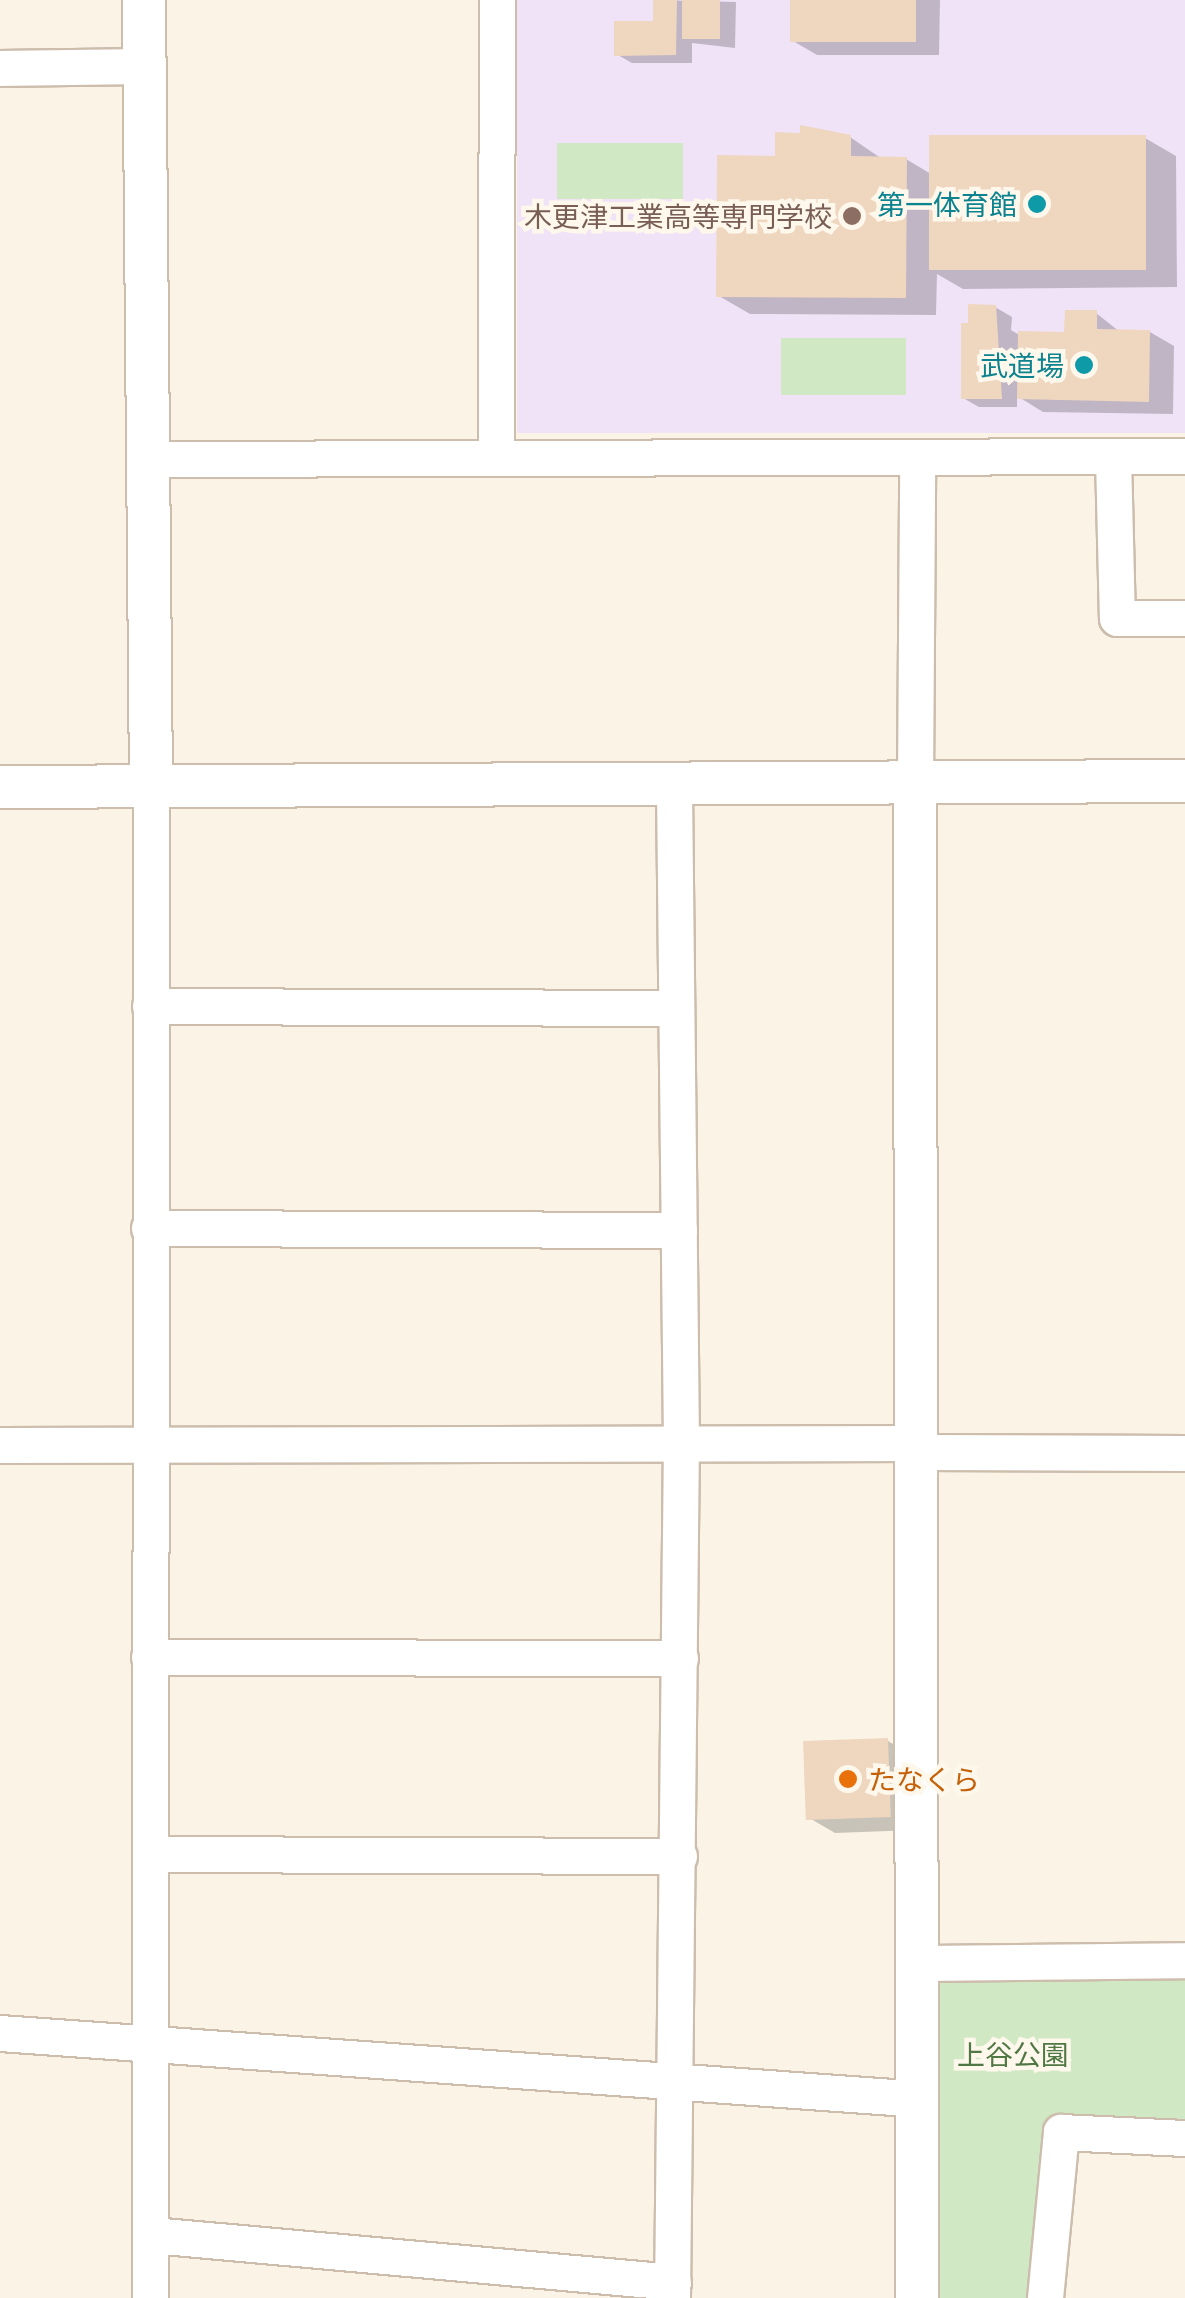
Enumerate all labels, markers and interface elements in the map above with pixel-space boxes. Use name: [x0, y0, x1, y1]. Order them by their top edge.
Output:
place label: 第一体育館: [877, 187, 1017, 221]
marker: 第一体育館: [1026, 193, 1048, 215]
place label: 木更津工業高等専門学校: [524, 199, 832, 233]
marker: 木更津工業高等専門学校: [841, 205, 863, 227]
place label: 武道場: [980, 348, 1064, 382]
marker: 武道場: [1073, 354, 1095, 376]
place label: たなくら: [868, 1762, 980, 1796]
marker: たなくら: [837, 1768, 859, 1790]
park label: 上谷公園: [957, 2037, 1069, 2071]

